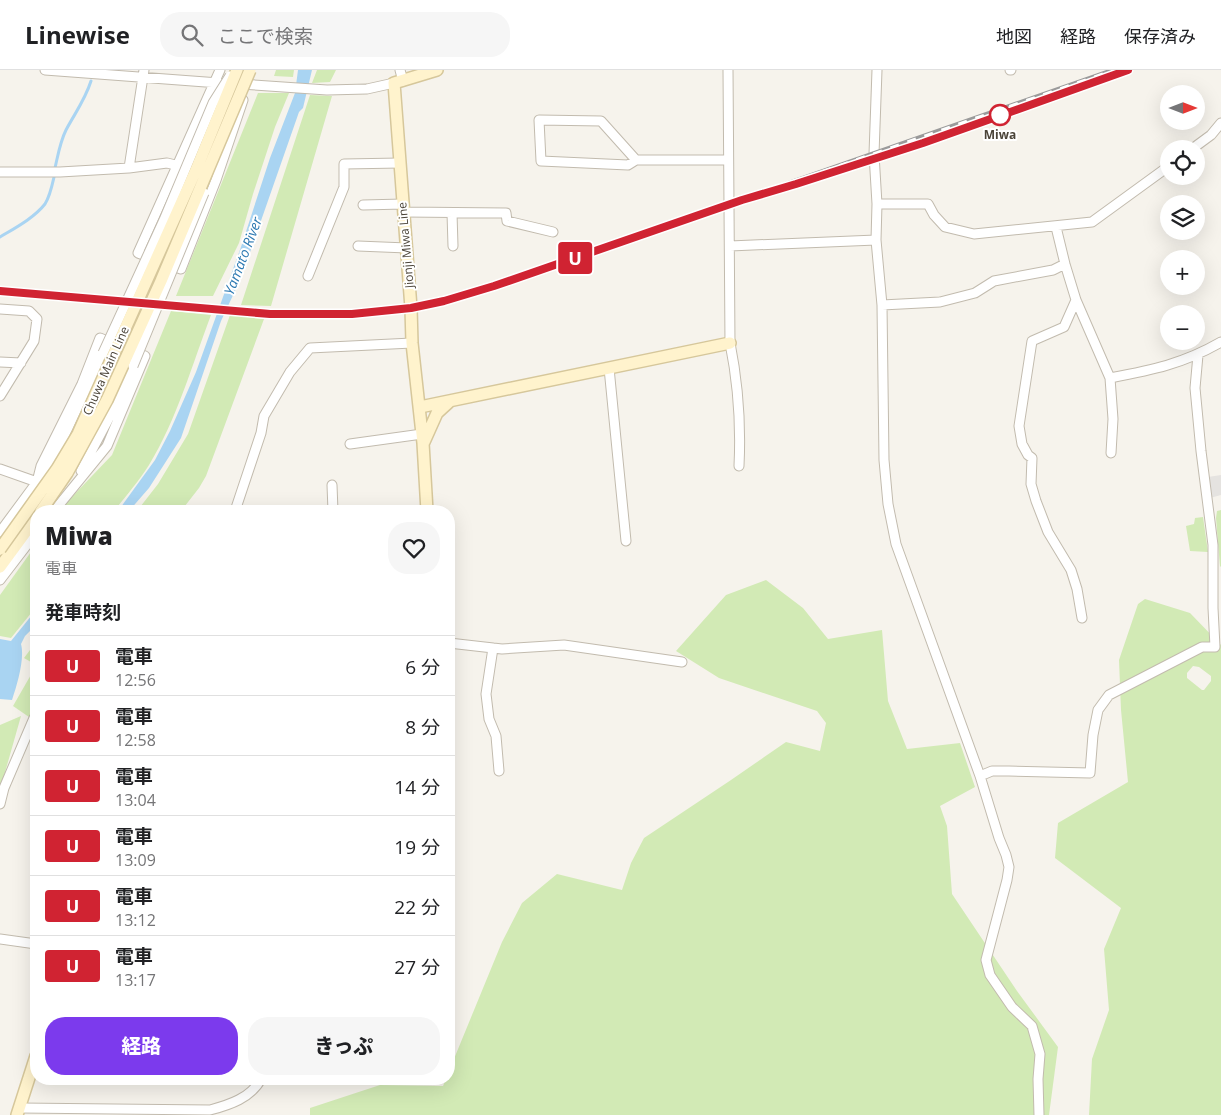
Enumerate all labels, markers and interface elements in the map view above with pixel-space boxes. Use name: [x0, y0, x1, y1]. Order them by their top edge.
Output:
search box: [160, 12, 510, 57]
text: Linewise: [25, 18, 130, 51]
icon: search: [178, 21, 206, 49]
text: ここで検索: [218, 23, 313, 49]
text: 地図: [996, 24, 1032, 48]
text: 経路: [1060, 24, 1096, 48]
text: 保存済み: [1124, 24, 1196, 48]
north arrow: [1160, 85, 1205, 130]
map controls: [1160, 85, 1205, 350]
marker: Miwa: [989, 104, 1011, 126]
place label: Miwa: [984, 126, 1016, 143]
button: locate: [1160, 140, 1205, 185]
button: layers: [1160, 195, 1205, 240]
street label: Jionji Miwa Line: [393, 201, 418, 290]
water label: Yamato River: [219, 214, 266, 297]
line badge: U: [559, 242, 591, 274]
text: U: [568, 246, 582, 270]
button: +: [1160, 250, 1205, 295]
button: −: [1160, 305, 1205, 350]
street label: Chuwa Main Line: [78, 323, 133, 418]
text: Miwa: [45, 519, 113, 552]
button: heart: [388, 522, 440, 574]
text: 電車: [45, 557, 77, 579]
text: 発車時刻: [45, 599, 121, 625]
text: 電車: [115, 643, 153, 669]
text: U: [66, 654, 79, 678]
text: 6 分: [405, 654, 440, 680]
text: 12:56: [115, 669, 156, 691]
text: 電車: [115, 703, 153, 729]
text: U: [66, 714, 79, 738]
text: 8 分: [405, 714, 440, 740]
text: 12:58: [115, 729, 156, 751]
text: 電車: [115, 763, 153, 789]
text: U: [66, 774, 79, 798]
text: 14 分: [394, 774, 440, 800]
text: 13:04: [115, 789, 156, 811]
text: 電車: [115, 823, 153, 849]
text: U: [66, 834, 79, 858]
text: 19 分: [394, 834, 440, 860]
text: 13:09: [115, 849, 156, 871]
text: 電車: [115, 883, 153, 909]
text: U: [66, 894, 79, 918]
text: 22 分: [394, 894, 440, 920]
text: 13:12: [115, 909, 156, 931]
text: 電車: [115, 943, 153, 969]
text: U: [66, 954, 79, 978]
text: 27 分: [394, 954, 440, 980]
text: 13:17: [115, 969, 156, 991]
button: 経路: [45, 1017, 238, 1075]
button: きっぷ: [248, 1017, 440, 1075]

